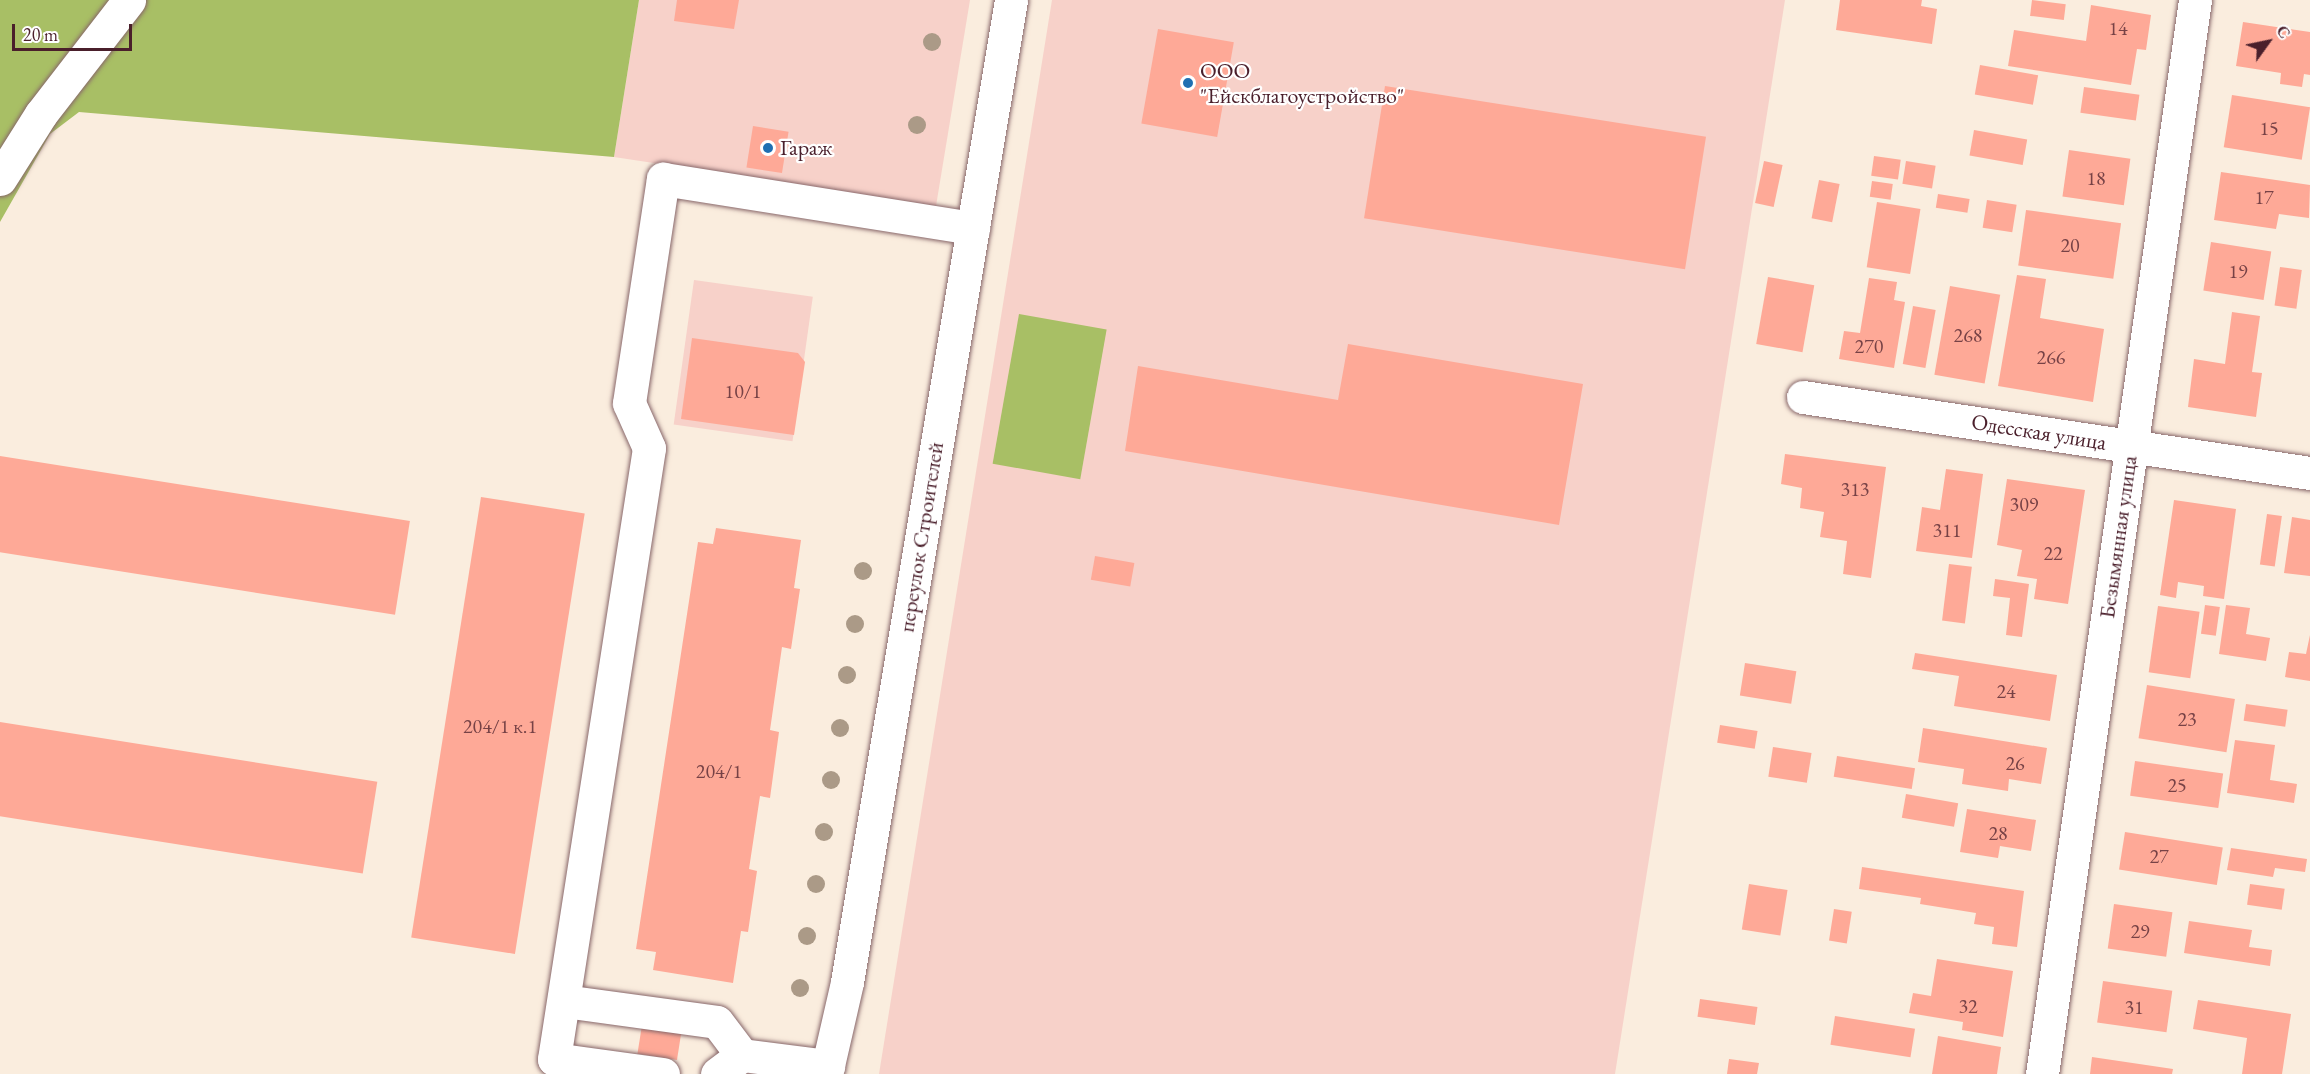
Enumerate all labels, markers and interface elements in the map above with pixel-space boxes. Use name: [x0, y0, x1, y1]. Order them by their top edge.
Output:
scale bar: [15, 12, 135, 50]
north arrow: [2238, 12, 2298, 72]
house number: 14: [2108, 16, 2128, 40]
text: С: [2272, 21, 2295, 42]
text: 20 m: [23, 23, 58, 46]
place label: ООО "Ейскблагоустройство": [1200, 57, 1404, 108]
marker: ООО "Ейскблагоустройство": [1181, 76, 1195, 90]
house number: 15: [2259, 116, 2279, 140]
place label: Гараж: [780, 135, 833, 161]
marker: Гараж: [761, 141, 775, 155]
house number: 18: [2086, 166, 2106, 190]
house number: 17: [2254, 185, 2274, 209]
house number: 20: [2060, 233, 2080, 257]
house number: 19: [2228, 259, 2248, 283]
house number: 268: [1954, 323, 1982, 347]
house number: 270: [1855, 334, 1883, 358]
house number: 266: [2037, 345, 2065, 369]
house number: 10/1: [725, 379, 761, 403]
street label: Одесская улица: [1970, 408, 2108, 456]
street label: переулок Строителей: [893, 440, 949, 634]
street label: Безымянная улица: [2094, 454, 2142, 620]
house number: 313: [1841, 477, 1869, 501]
house number: 309: [2010, 492, 2038, 516]
house number: 311: [1933, 518, 1961, 542]
house number: 22: [2043, 541, 2063, 565]
house number: 24: [1996, 679, 2016, 703]
house number: 23: [2177, 707, 2197, 731]
house number: 204/1 к.1: [463, 714, 537, 738]
house number: 26: [2005, 751, 2025, 775]
house number: 204/1: [696, 759, 742, 783]
house number: 25: [2167, 773, 2187, 797]
house number: 28: [1988, 821, 2008, 845]
house number: 27: [2149, 844, 2169, 868]
house number: 29: [2130, 919, 2150, 943]
house number: 32: [1958, 994, 1978, 1018]
house number: 31: [2124, 995, 2144, 1019]

